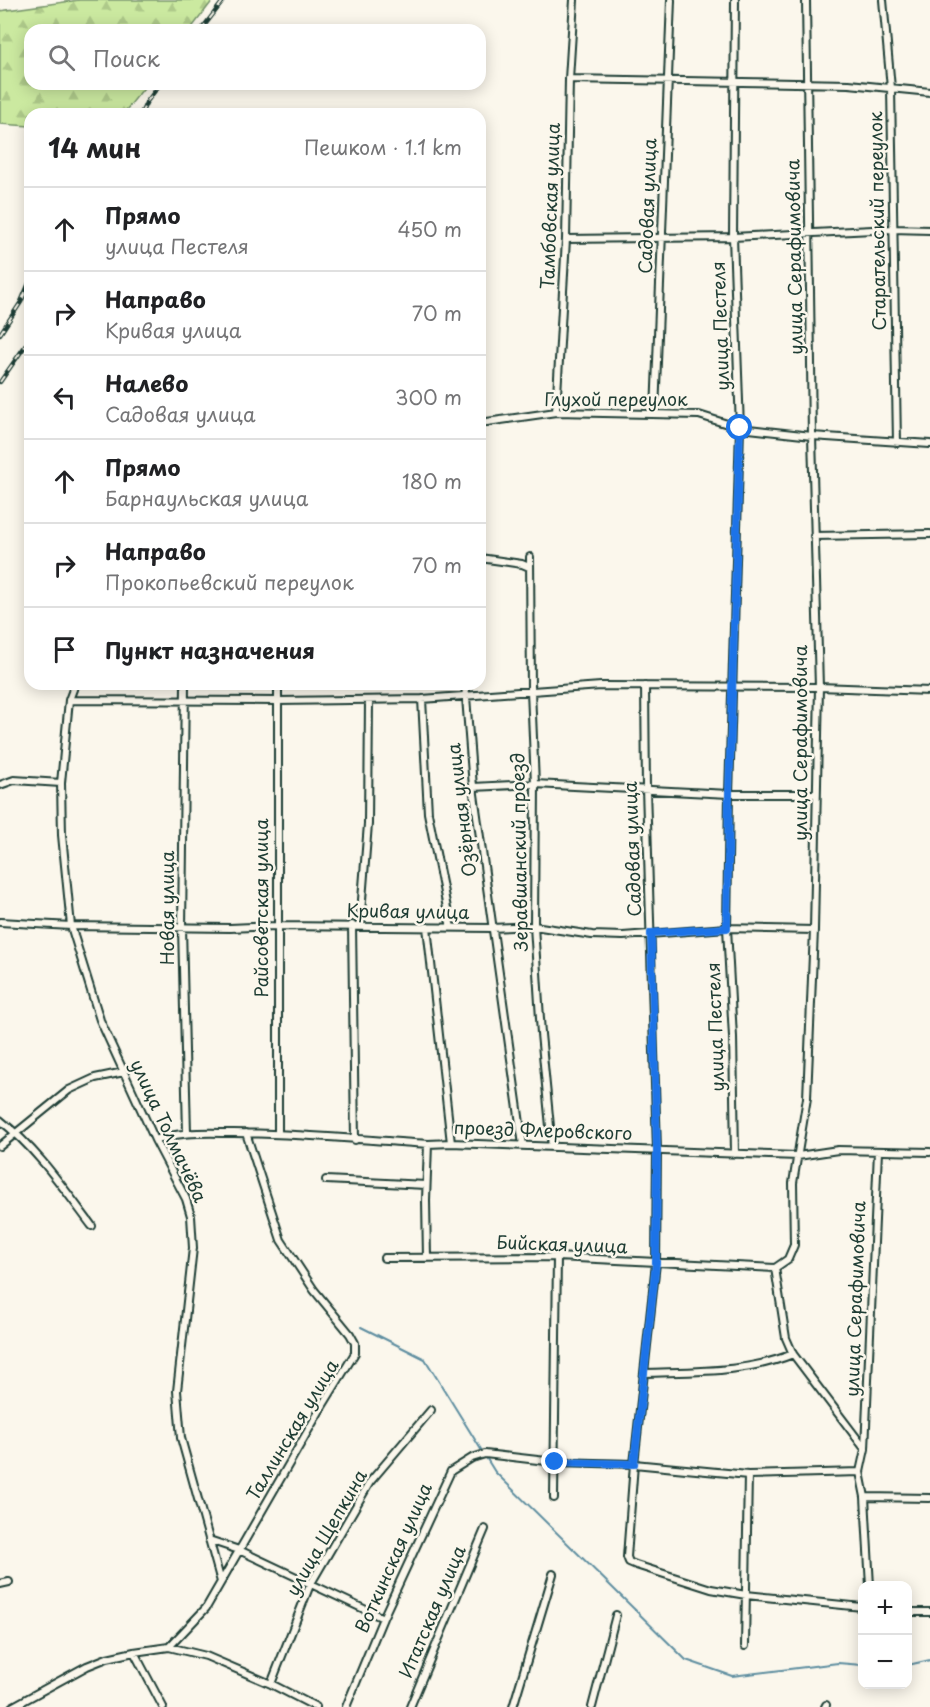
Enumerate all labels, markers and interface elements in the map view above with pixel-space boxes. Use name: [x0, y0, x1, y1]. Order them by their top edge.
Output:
search box: [24, 24, 486, 90]
icon: search: [45, 41, 78, 74]
text: Поиск: [93, 41, 160, 74]
street label: Старательский переулок: [861, 111, 892, 331]
street label: Тамбовская улица: [533, 121, 566, 290]
text: 14 мин: [48, 128, 141, 167]
text: Пешком · 1.1 km: [304, 132, 462, 162]
street label: Садовая улица: [631, 137, 662, 274]
street label: улица Серафимовича: [778, 158, 809, 355]
text: Прямо: [105, 198, 180, 231]
icon: ahead: [48, 213, 81, 246]
text: 450 m: [397, 214, 462, 244]
text: улица Пестеля: [105, 231, 249, 261]
street label: улица Пестеля: [704, 261, 735, 391]
text: Направо: [105, 282, 206, 315]
icon: right: [48, 297, 81, 330]
text: 70 m: [412, 298, 462, 328]
text: Кривая улица: [105, 315, 241, 345]
text: Налево: [105, 366, 188, 399]
icon: left: [48, 381, 81, 414]
text: 300 m: [395, 382, 462, 412]
street label: Глухой переулок: [544, 385, 688, 412]
text: Садовая улица: [105, 399, 255, 429]
route start: [726, 414, 752, 440]
text: Прямо: [105, 450, 180, 483]
icon: ahead: [48, 465, 81, 498]
text: 180 m: [402, 466, 462, 496]
text: Барнаульская улица: [105, 483, 308, 513]
text: Направо: [105, 534, 206, 567]
icon: right: [48, 549, 81, 582]
text: 70 m: [412, 550, 462, 580]
text: Прокопьевский переулок: [105, 567, 354, 597]
icon: arrive: [48, 633, 81, 666]
text: Пункт назначения: [105, 633, 315, 666]
street label: улица Серафимовича: [786, 644, 813, 841]
street label: Озёрная улица: [439, 741, 482, 879]
street label: Зеравшанский проезд: [503, 753, 534, 953]
street label: Садовая улица: [616, 780, 647, 917]
street label: Райсоветская улица: [247, 818, 274, 998]
street label: Новая улица: [153, 850, 180, 965]
street label: Кривая улица: [346, 896, 470, 925]
street label: улица Пестеля: [699, 962, 730, 1092]
street label: улица Толмачёва: [124, 1054, 215, 1207]
street label: проезд Флеровского: [453, 1113, 633, 1146]
street label: улица Серафимовича: [838, 1200, 871, 1397]
street label: Бийская улица: [496, 1228, 629, 1259]
street label: Таллинская улица: [239, 1353, 345, 1505]
route end: [541, 1448, 567, 1474]
street label: улица Щепкина: [278, 1463, 373, 1601]
street label: Воткинская улица: [347, 1477, 438, 1637]
street label: Итатская улица: [392, 1540, 472, 1682]
map controls: [858, 1581, 912, 1689]
button: +: [858, 1581, 912, 1635]
button: −: [858, 1635, 912, 1689]

